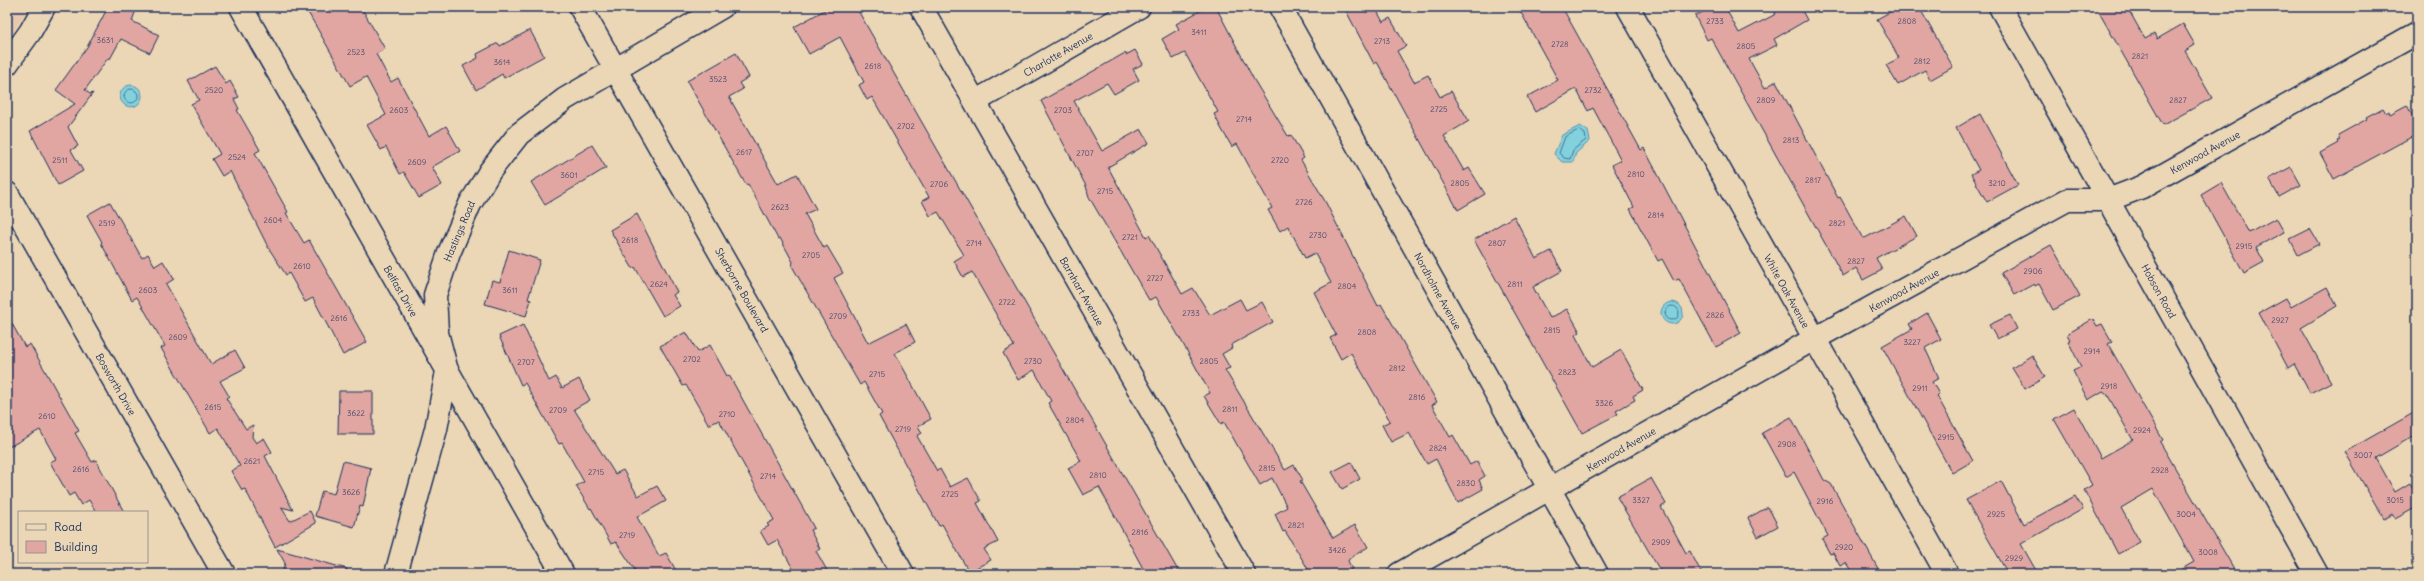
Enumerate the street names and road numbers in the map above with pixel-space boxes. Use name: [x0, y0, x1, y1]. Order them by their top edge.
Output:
street label: Charlotte Avenue: [1021, 29, 1095, 80]
street label: Kenwood Avenue: [2168, 128, 2242, 177]
street label: Hastings Road: [441, 199, 478, 264]
street label: Sherborne Boulevard: [712, 246, 771, 335]
street label: Nordholme Avenue: [1411, 250, 1464, 332]
street label: White Oak Avenue: [1761, 252, 1812, 331]
street label: Barnhart Avenue: [1057, 255, 1106, 328]
street label: Hobson Road: [2138, 262, 2179, 321]
street label: Belfast Drive: [381, 263, 420, 319]
street label: Kenwood Avenue: [1867, 266, 1941, 315]
street label: Bosworth Drive: [93, 351, 139, 418]
street label: Kenwood Avenue: [1584, 424, 1658, 475]

